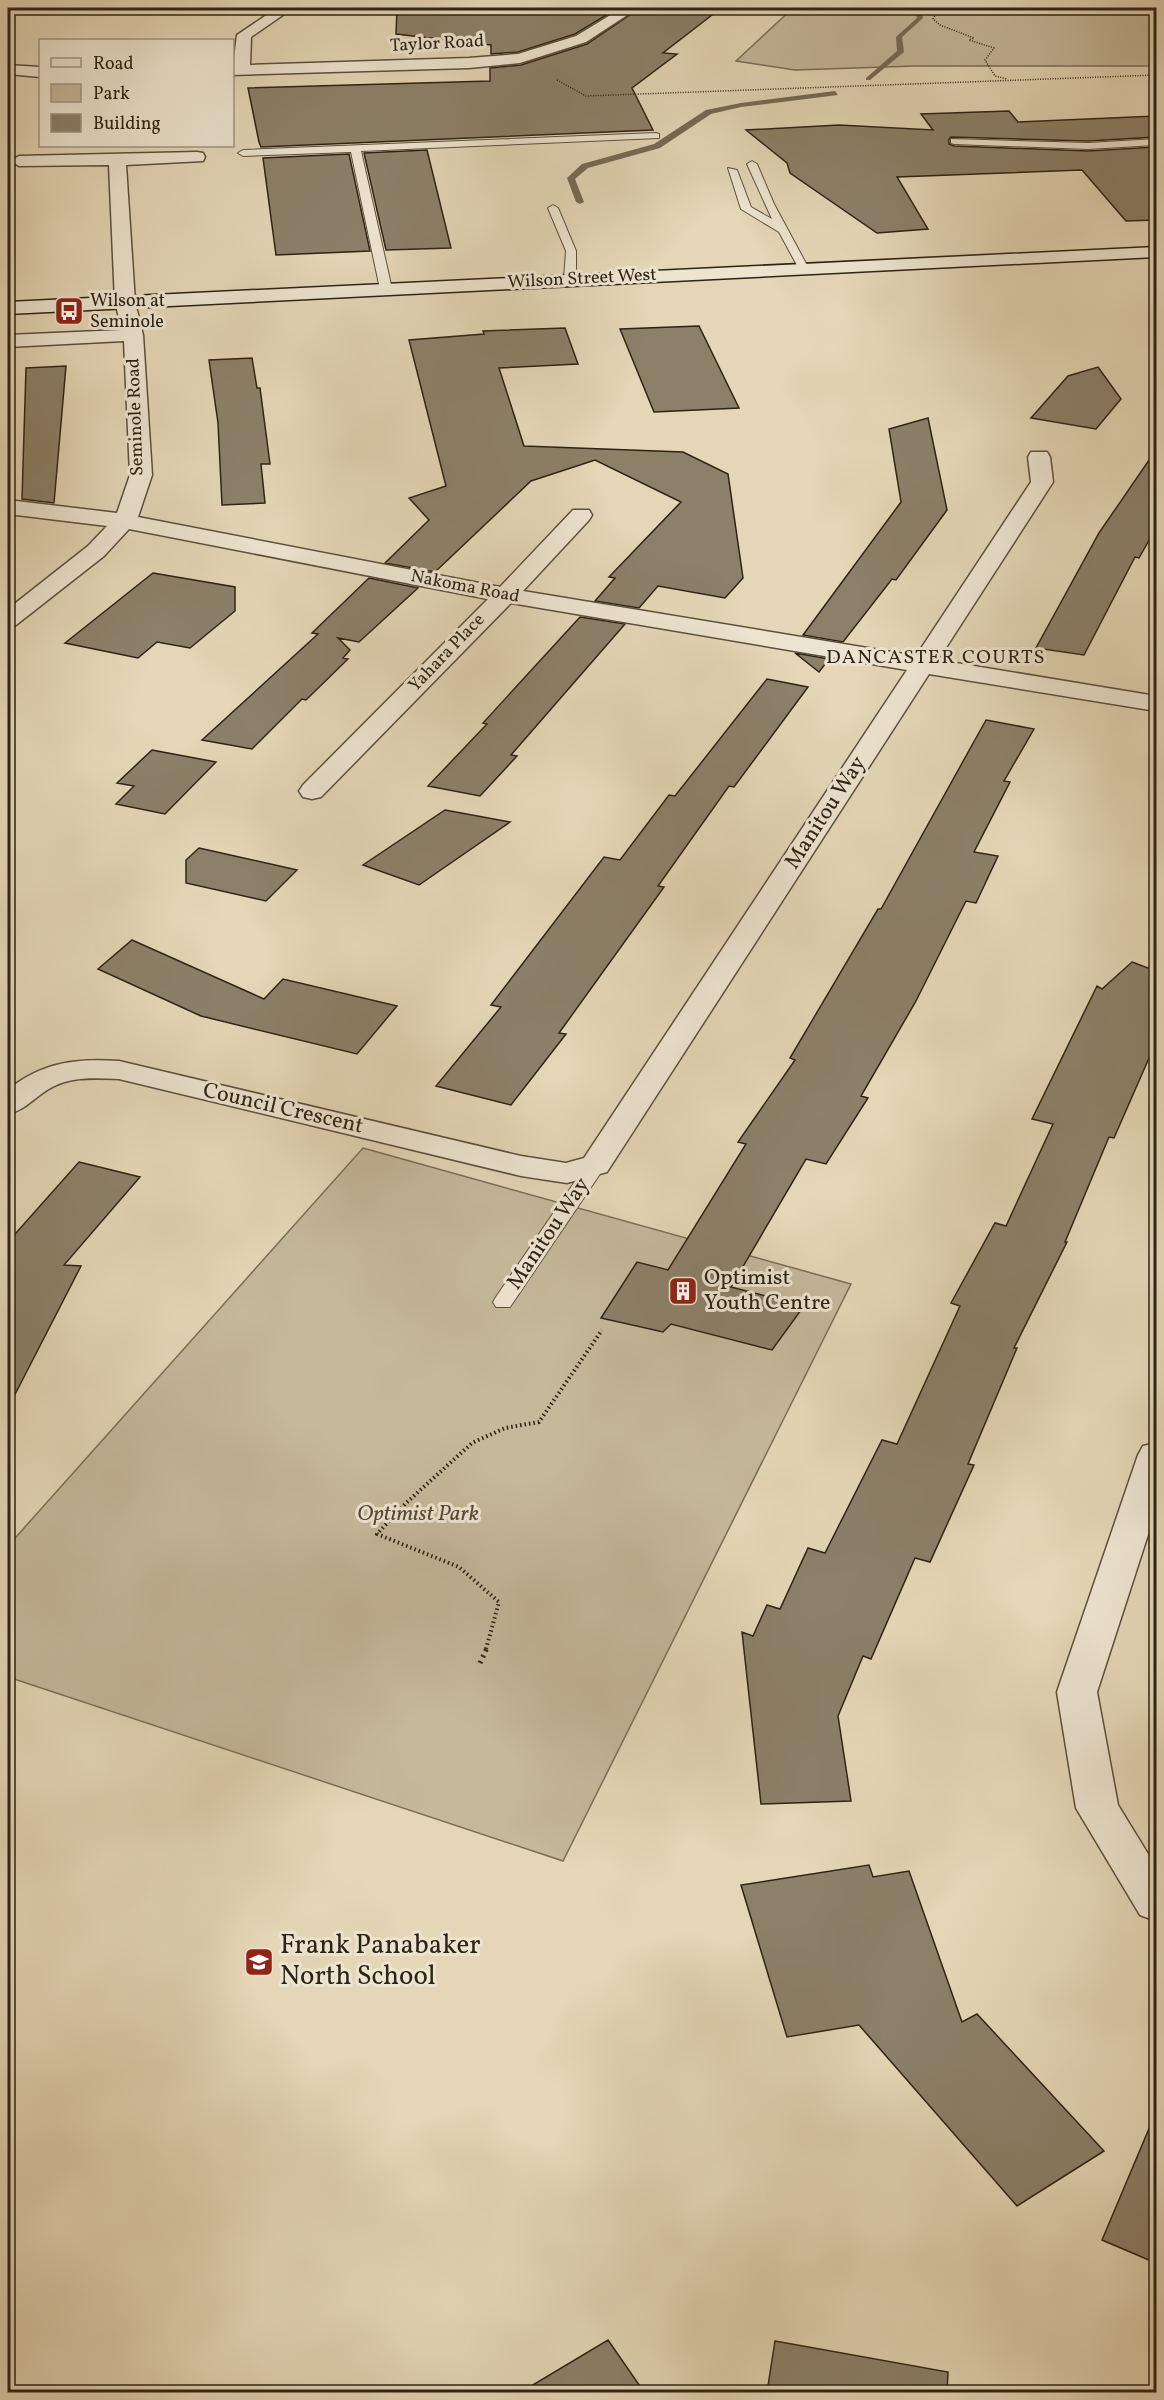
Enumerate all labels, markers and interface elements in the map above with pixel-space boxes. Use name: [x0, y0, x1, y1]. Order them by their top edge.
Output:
street label: Taylor Road: [389, 29, 485, 59]
legend: [39, 39, 234, 147]
text: Road: [93, 52, 134, 77]
text: Park: [93, 82, 130, 107]
text: Building: [93, 112, 161, 137]
street label: Wilson Street West: [507, 263, 657, 295]
place label: Wilson at Seminole: [90, 289, 165, 335]
bus stop icon: Wilson at Seminole: [53, 295, 85, 327]
street label: Seminole Road: [121, 358, 151, 476]
street label: Nakoma Road: [408, 564, 522, 610]
street label: Yahara Place: [403, 608, 491, 698]
district label: DANCASTER COURTS: [826, 644, 1046, 672]
street label: Manitou Way: [778, 750, 874, 876]
street label: Council Crescent: [200, 1075, 366, 1143]
street label: Manitou Way: [500, 1172, 598, 1296]
place label: Optimist Youth Centre: [704, 1263, 831, 1319]
building icon: Optimist Youth Centre: [667, 1275, 699, 1307]
park label: Optimist Park: [357, 1499, 479, 1530]
place label: Frank Panabaker North School: [280, 1927, 481, 1996]
school or university icon: Frank Panabaker North School: [243, 1946, 275, 1978]

